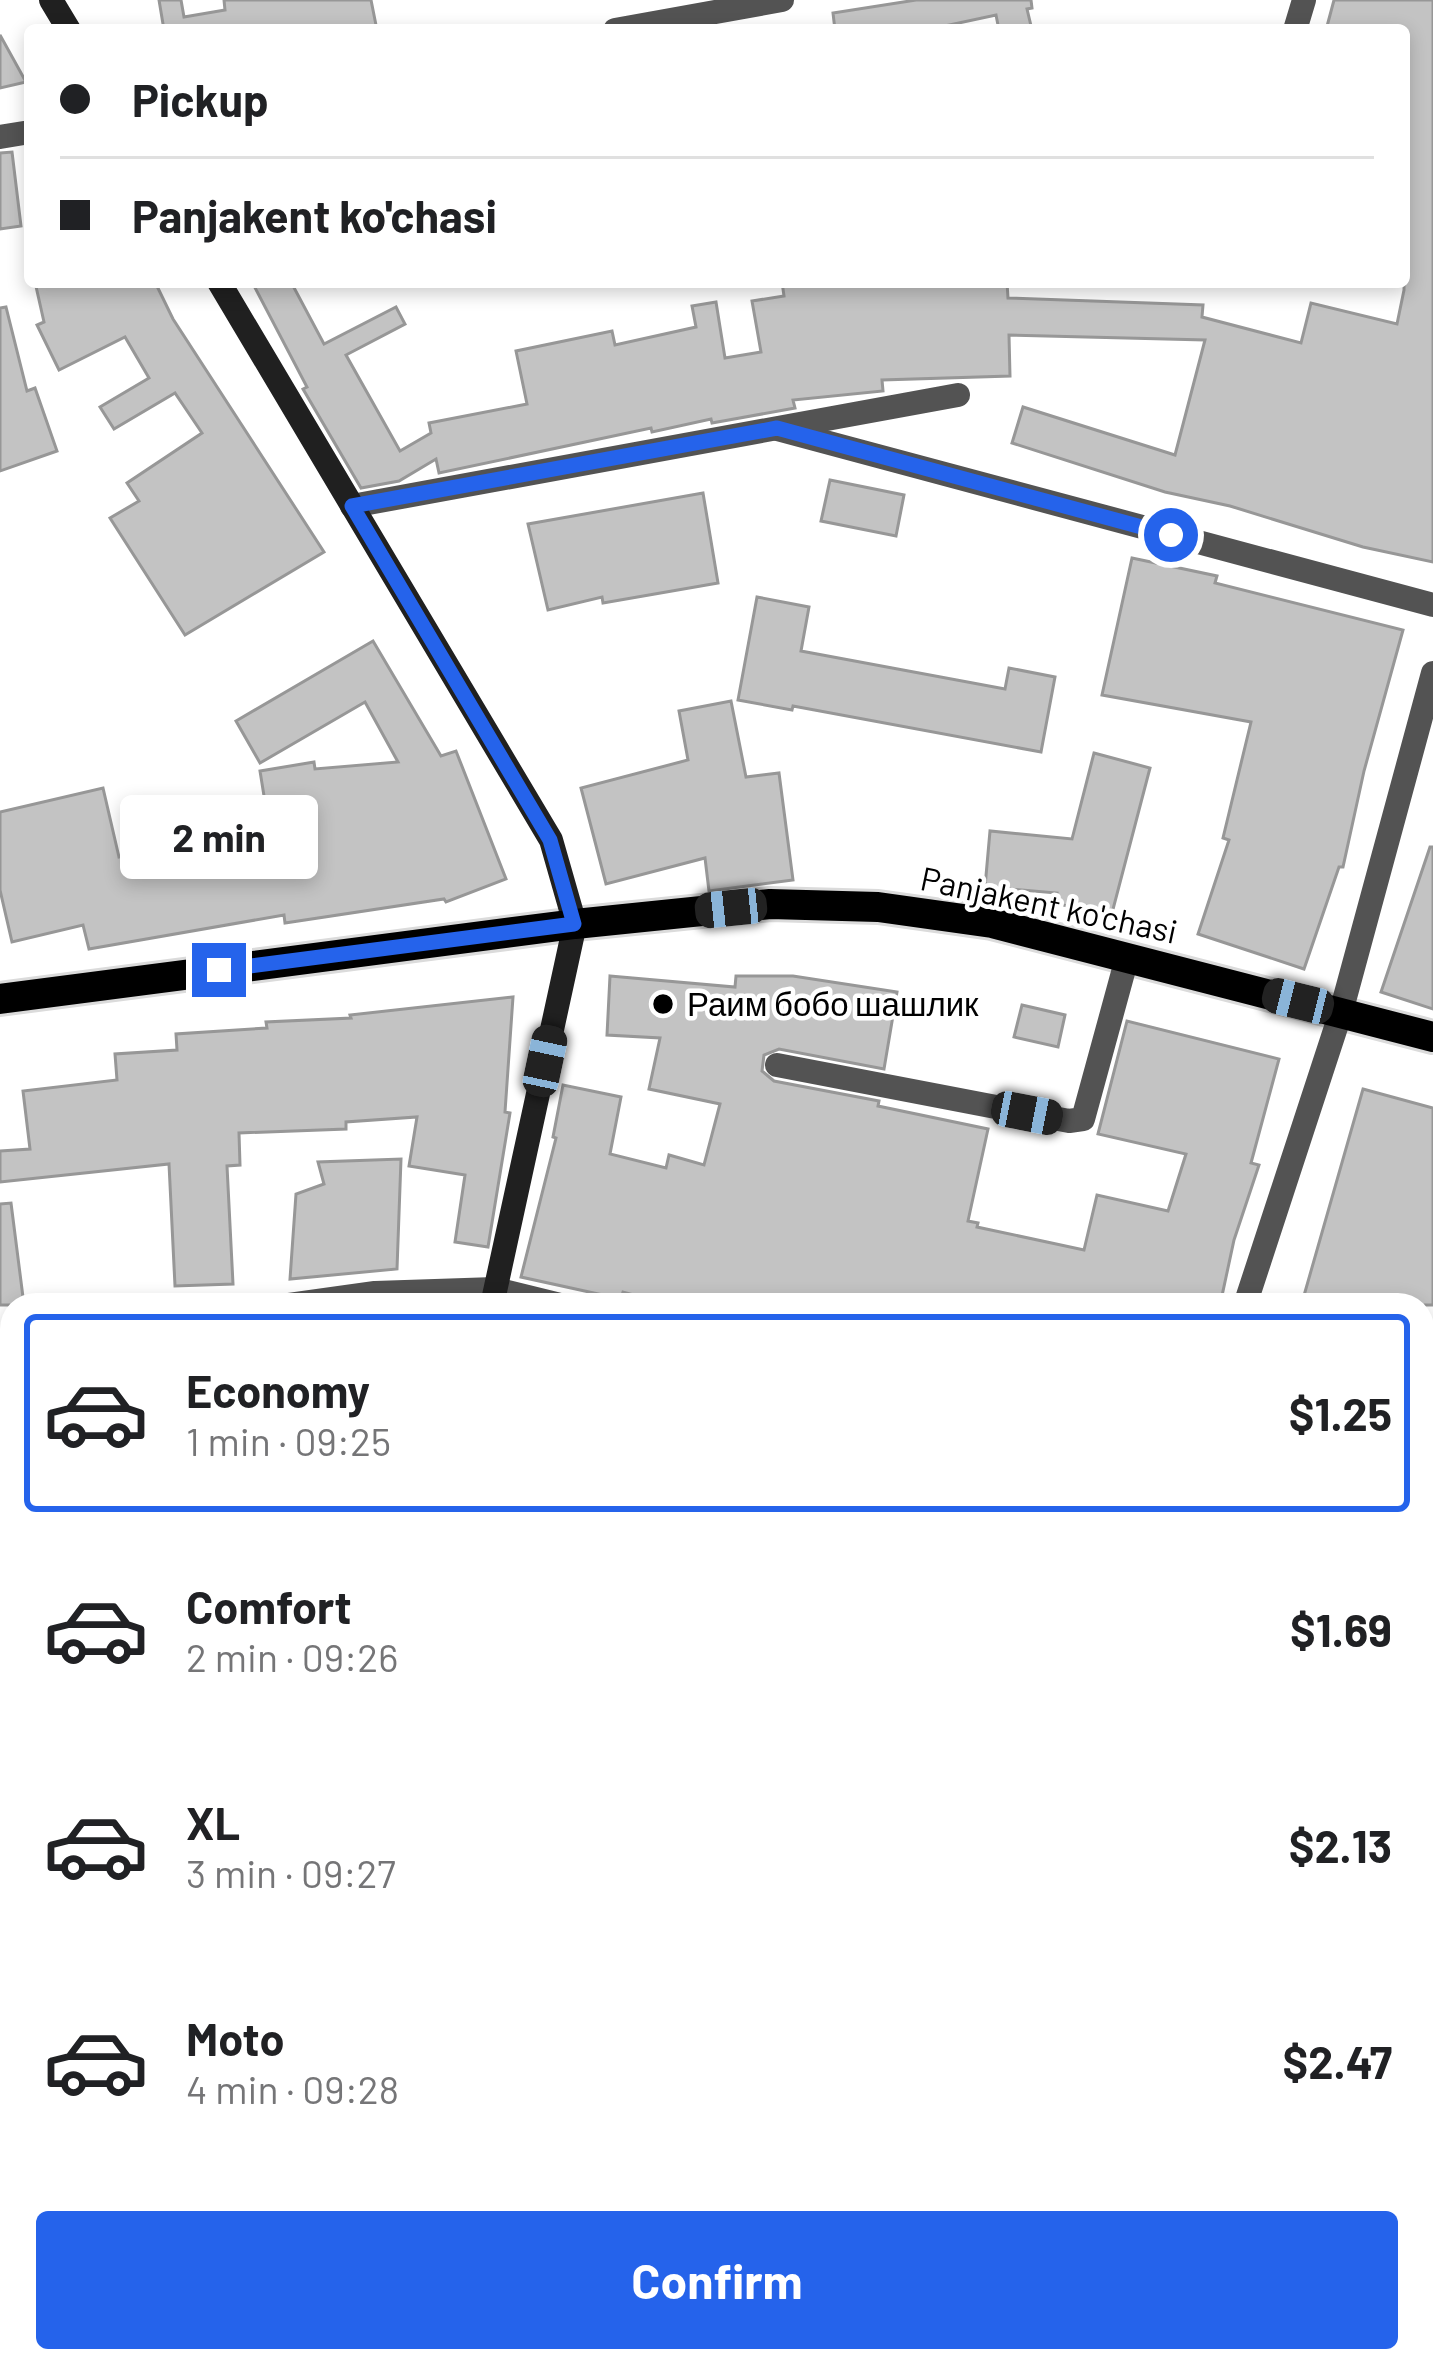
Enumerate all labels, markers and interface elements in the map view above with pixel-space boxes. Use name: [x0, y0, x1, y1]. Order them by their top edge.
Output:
text: Pickup: [132, 72, 269, 126]
text: Panjakent ko'chasi: [132, 188, 497, 242]
route start: [1144, 508, 1198, 562]
callout: 2 min: [120, 796, 318, 880]
text: 2 min: [172, 813, 266, 860]
street label: Panjakent ko'chasi: [917, 857, 1181, 951]
car: [693, 886, 769, 930]
route end: [192, 943, 246, 997]
car: [1259, 975, 1337, 1027]
place label: Раим бобо шашлик: [687, 983, 979, 1023]
marker: Раим бобо шашлик: [650, 991, 676, 1017]
car: [520, 1022, 570, 1100]
car: [988, 1088, 1066, 1138]
icon: car: [42, 1359, 150, 1467]
text: Economy: [186, 1363, 370, 1417]
text: $1.25: [1289, 1386, 1392, 1440]
text: 1 min · 09:25: [186, 1417, 391, 1464]
icon: car: [42, 1575, 150, 1683]
text: Comfort: [186, 1579, 352, 1633]
text: $1.69: [1290, 1602, 1392, 1656]
text: 2 min · 09:26: [186, 1633, 398, 1680]
icon: car: [42, 1791, 150, 1899]
text: XL: [186, 1795, 240, 1849]
text: $2.13: [1289, 1818, 1392, 1872]
text: 3 min · 09:27: [186, 1849, 396, 1896]
icon: car: [42, 2007, 150, 2115]
text: Moto: [186, 2011, 284, 2065]
text: $2.47: [1283, 2034, 1392, 2088]
text: 4 min · 09:28: [186, 2065, 399, 2112]
button: Confirm: [36, 2211, 1398, 2349]

